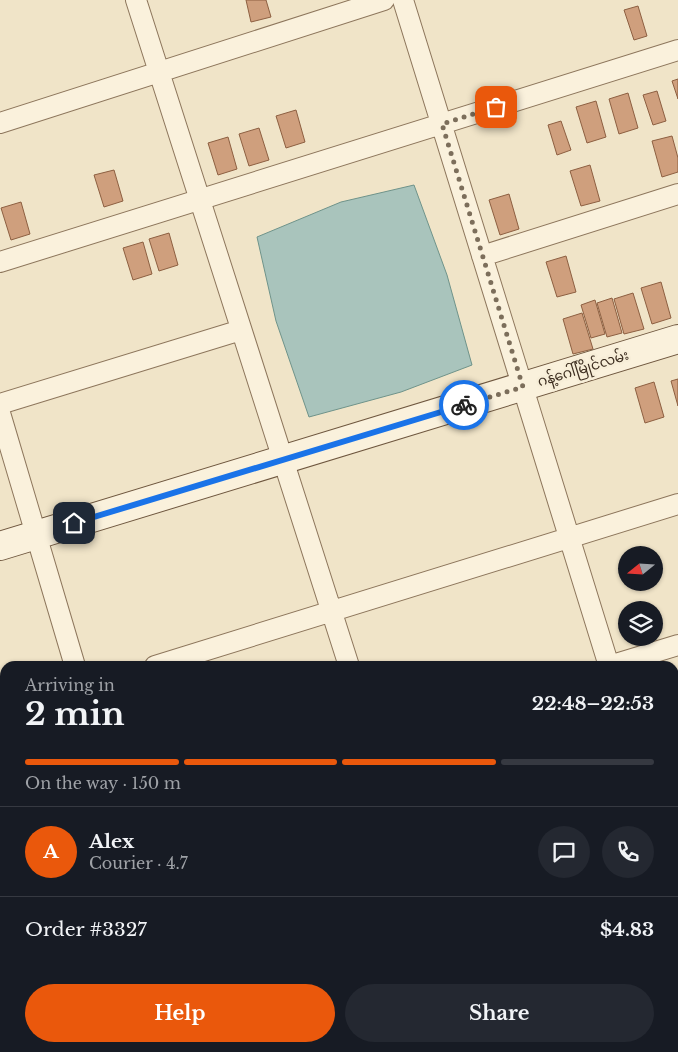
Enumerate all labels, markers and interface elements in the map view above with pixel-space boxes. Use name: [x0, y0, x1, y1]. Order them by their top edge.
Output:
pin: [475, 86, 517, 128]
icon: bag: [482, 93, 510, 121]
street label: ဂန့်ဂေါ်မြိုင်လမ်း: [535, 345, 632, 393]
courier: [439, 380, 489, 430]
icon: bike: [450, 391, 478, 419]
pin: [53, 502, 95, 544]
icon: home: [60, 509, 88, 537]
north arrow: [618, 546, 662, 591]
map controls: [618, 546, 663, 646]
button: layers: [618, 601, 663, 646]
text: Arriving in: [25, 675, 115, 695]
text: 22:48–22:53: [532, 692, 654, 715]
text: 2 min: [25, 694, 125, 734]
text: On the way · 150 m: [25, 773, 181, 793]
button: chat: [538, 826, 590, 878]
button: phone: [602, 826, 654, 878]
text: Alex: [89, 830, 134, 853]
text: A: [43, 840, 59, 863]
text: Courier · 4.7: [89, 853, 188, 873]
text: Order #3327: [25, 918, 147, 941]
text: $4.83: [600, 918, 654, 941]
button: Help: [25, 984, 335, 1042]
button: Share: [345, 984, 654, 1042]

